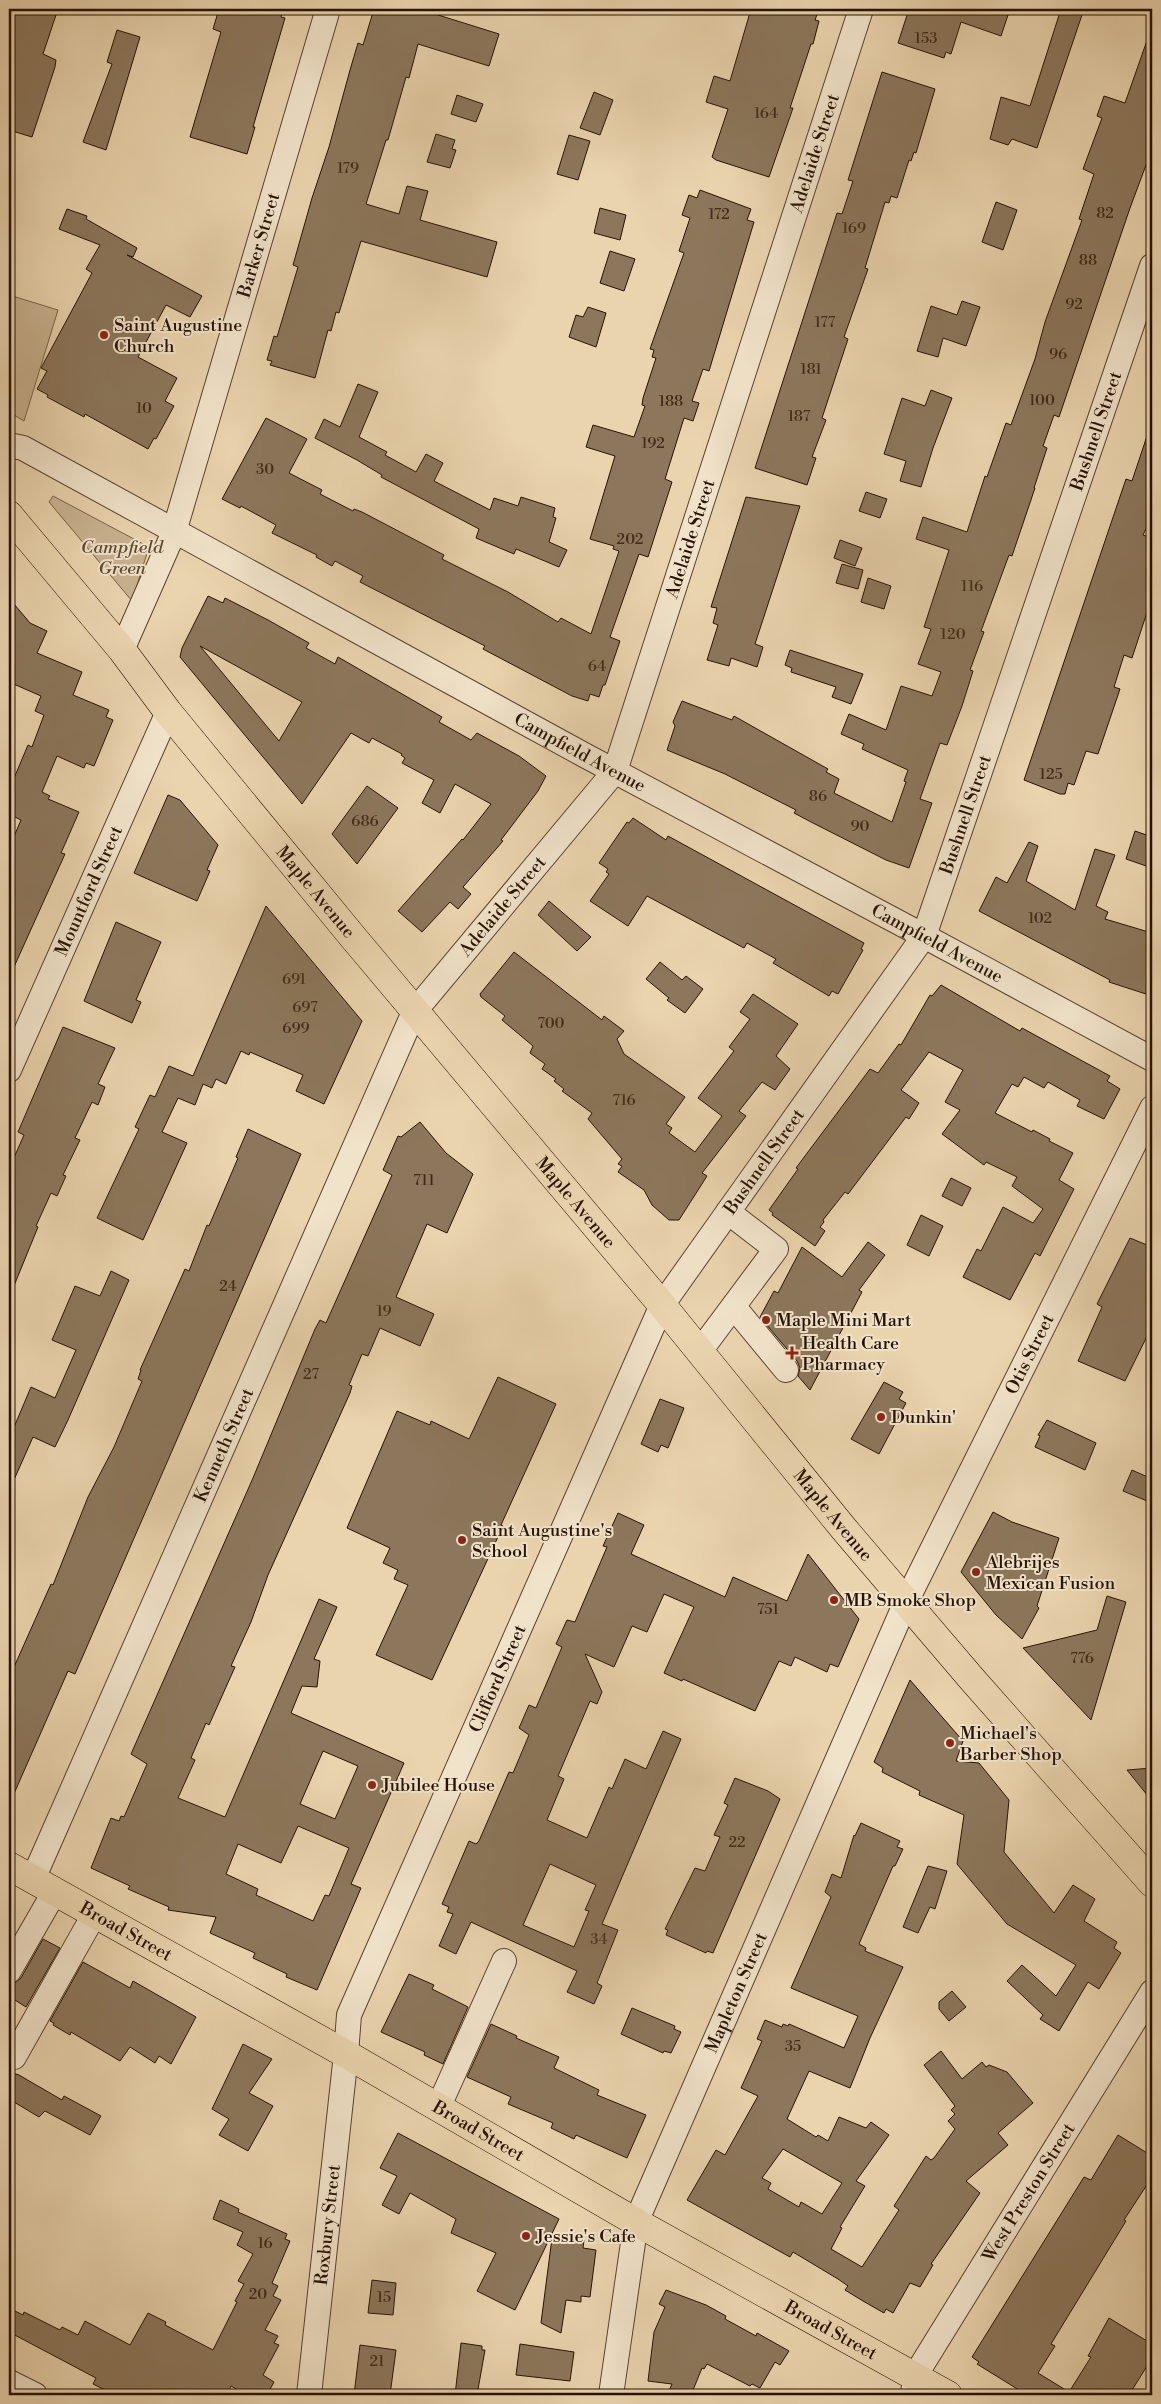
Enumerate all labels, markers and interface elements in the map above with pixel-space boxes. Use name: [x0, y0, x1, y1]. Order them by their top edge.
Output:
house number: 153: [914, 29, 938, 48]
street label: Adelaide Street: [784, 90, 845, 217]
house number: 164: [754, 104, 778, 123]
house number: 179: [337, 159, 359, 178]
street label: Barker Street: [232, 189, 285, 301]
house number: 82: [1096, 204, 1114, 223]
house number: 172: [708, 205, 730, 224]
house number: 169: [842, 219, 866, 238]
house number: 88: [1079, 251, 1097, 270]
house number: 92: [1065, 295, 1083, 314]
house number: 177: [815, 313, 836, 332]
place label: Saint Augustine Church: [114, 314, 242, 358]
marker: Saint Augustine Church: [98, 329, 110, 341]
house number: 96: [1049, 345, 1067, 364]
house number: 181: [800, 360, 822, 379]
street label: Bushnell Street: [1065, 368, 1127, 495]
house number: 100: [1029, 391, 1055, 410]
house number: 188: [659, 392, 683, 411]
house number: 10: [136, 399, 152, 418]
house number: 187: [788, 407, 811, 426]
house number: 192: [641, 434, 665, 453]
house number: 30: [256, 460, 274, 479]
street label: Adelaide Street: [660, 476, 720, 602]
house number: 202: [617, 530, 643, 549]
park label: Campfield Green: [81, 536, 164, 580]
house number: 116: [961, 577, 983, 596]
house number: 120: [940, 625, 966, 644]
house number: 64: [588, 657, 606, 676]
street label: Campfield Avenue: [510, 707, 650, 797]
street label: Bushnell Street: [934, 751, 997, 878]
house number: 125: [1039, 765, 1063, 784]
house number: 86: [809, 787, 827, 806]
house number: 686: [351, 812, 379, 831]
house number: 90: [850, 817, 870, 836]
street label: Mountford Street: [50, 822, 128, 960]
street label: Maple Avenue: [271, 841, 360, 943]
street label: Adelaide Street: [453, 851, 551, 962]
street label: Campfield Avenue: [867, 899, 1007, 988]
house number: 102: [1028, 909, 1052, 928]
house number: 691: [282, 970, 307, 989]
house number: 697: [292, 998, 318, 1017]
house number: 700: [537, 1014, 565, 1033]
house number: 699: [282, 1019, 310, 1038]
house number: 716: [612, 1091, 636, 1110]
street label: Bushnell Street: [718, 1104, 810, 1220]
street label: Maple Avenue: [531, 1152, 621, 1253]
house number: 711: [413, 1171, 435, 1190]
house number: 24: [219, 1277, 237, 1296]
house number: 19: [376, 1302, 392, 1321]
place label: Maple Mini Mart: [776, 1309, 912, 1332]
street label: Otis Street: [1000, 1309, 1059, 1398]
marker: Maple Mini Mart: [760, 1314, 772, 1326]
place label: Health Care Pharmacy: [802, 1332, 899, 1376]
marker: Health Care Pharmacy: [786, 1347, 798, 1359]
house number: 27: [303, 1365, 319, 1384]
street label: Kenneth Street: [188, 1384, 259, 1506]
place label: Dunkin': [891, 1406, 956, 1429]
marker: Dunkin': [875, 1411, 887, 1423]
street label: Maple Avenue: [788, 1464, 878, 1566]
place label: Saint Augustine's School: [472, 1519, 612, 1563]
marker: Saint Augustine's School: [456, 1534, 468, 1546]
place label: Alebrijes Mexican Fusion: [985, 1551, 1116, 1595]
marker: Alebrijes Mexican Fusion: [970, 1566, 982, 1578]
place label: MB Smoke Shop: [844, 1589, 976, 1612]
marker: MB Smoke Shop: [828, 1594, 840, 1606]
house number: 751: [757, 1600, 780, 1619]
street label: Clifford Street: [464, 1620, 531, 1736]
house number: 776: [1070, 1649, 1094, 1668]
place label: Michael's Barber Shop: [959, 1722, 1062, 1766]
marker: Michael's Barber Shop: [944, 1737, 956, 1749]
place label: Jubilee House: [381, 1774, 495, 1797]
marker: Jubilee House: [366, 1779, 378, 1791]
house number: 22: [728, 1833, 746, 1852]
street label: Broad Street: [75, 1896, 177, 1967]
street label: Mapleton Street: [699, 1928, 773, 2057]
house number: 34: [590, 1930, 608, 1949]
house number: 35: [785, 2037, 801, 2056]
street label: Broad Street: [428, 2095, 529, 2167]
street label: West Preston Street: [976, 2118, 1080, 2267]
street label: Roxbury Street: [309, 2163, 346, 2287]
place label: Jessie's Cafe: [535, 2225, 636, 2248]
marker: Jessie's Cafe: [520, 2230, 532, 2242]
house number: 16: [257, 2234, 273, 2253]
house number: 20: [249, 2285, 267, 2304]
house number: 15: [377, 2288, 391, 2307]
street label: Broad Street: [780, 2295, 882, 2365]
house number: 21: [369, 2352, 385, 2371]

